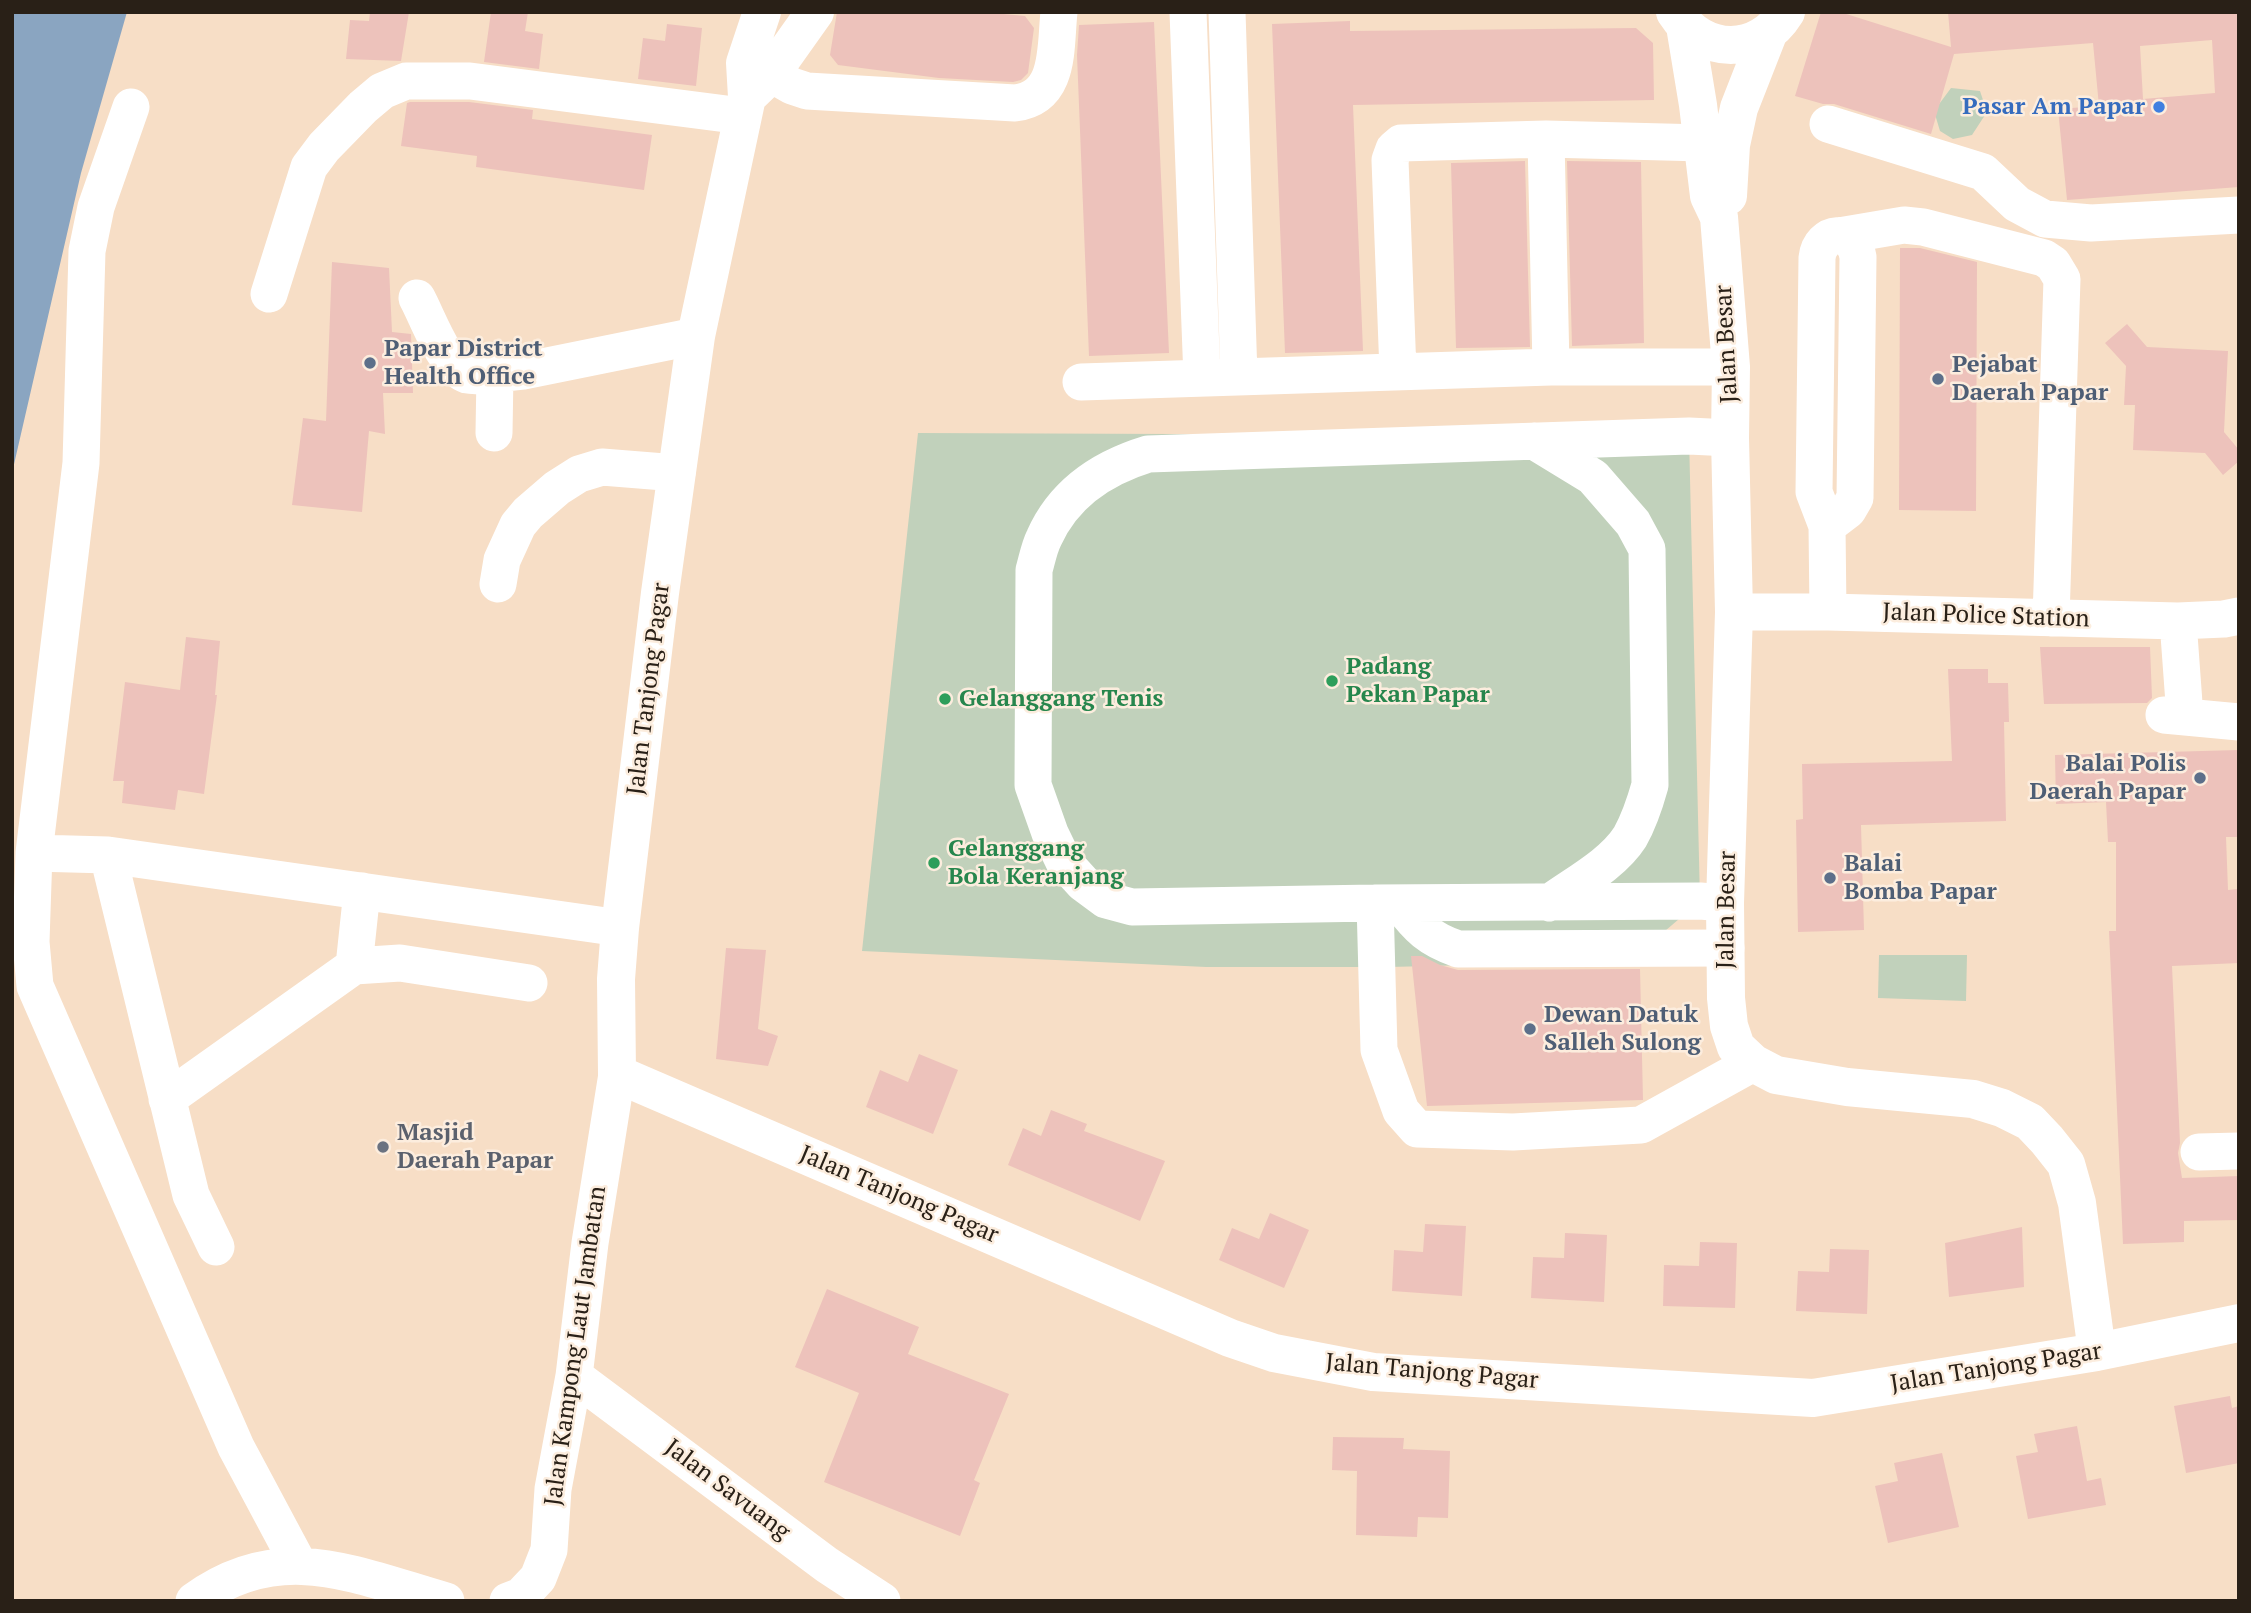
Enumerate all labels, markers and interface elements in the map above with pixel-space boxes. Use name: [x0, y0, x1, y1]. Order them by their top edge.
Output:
place label: Pasar Am Papar: [1962, 93, 2145, 121]
marker: Pasar Am Papar: [2151, 99, 2167, 115]
street label: Jalan Besar: [1710, 284, 1744, 404]
place label: Papar District Health Office: [384, 335, 543, 391]
place label: Pejabat Daerah Papar: [1952, 351, 2108, 407]
marker: Papar District Health Office: [362, 355, 378, 371]
marker: Pejabat Daerah Papar: [1930, 371, 1946, 387]
street label: Jalan Tanjong Pagar: [622, 581, 676, 797]
street label: Jalan Police Station: [1882, 598, 2090, 634]
place label: Padang Pekan Papar: [1346, 653, 1490, 709]
marker: Padang Pekan Papar: [1324, 673, 1340, 689]
place label: Gelanggang Tenis: [959, 685, 1163, 713]
marker: Gelanggang Tenis: [937, 691, 953, 707]
place label: Balai Polis Daerah Papar: [2030, 750, 2186, 806]
marker: Balai Polis Daerah Papar: [2192, 770, 2208, 786]
place label: Gelanggang Bola Keranjang: [948, 835, 1124, 891]
place label: Balai Bomba Papar: [1844, 850, 1997, 906]
street label: Jalan Besar: [1712, 851, 1742, 969]
marker: Gelanggang Bola Keranjang: [926, 855, 942, 871]
marker: Balai Bomba Papar: [1822, 870, 1838, 886]
place label: Dewan Datuk Salleh Sulong: [1544, 1001, 1701, 1057]
marker: Dewan Datuk Salleh Sulong: [1522, 1021, 1538, 1037]
place label: Masjid Daerah Papar: [397, 1119, 553, 1175]
marker: Masjid Daerah Papar: [375, 1139, 391, 1155]
street label: Jalan Tanjong Pagar: [795, 1140, 1003, 1250]
street label: Jalan Kampong Laut Jambatan: [539, 1184, 613, 1508]
street label: Jalan Tanjong Pagar: [1888, 1337, 2104, 1399]
street label: Jalan Tanjong Pagar: [1324, 1348, 1540, 1396]
street label: Jalan Savuang: [659, 1433, 795, 1547]

